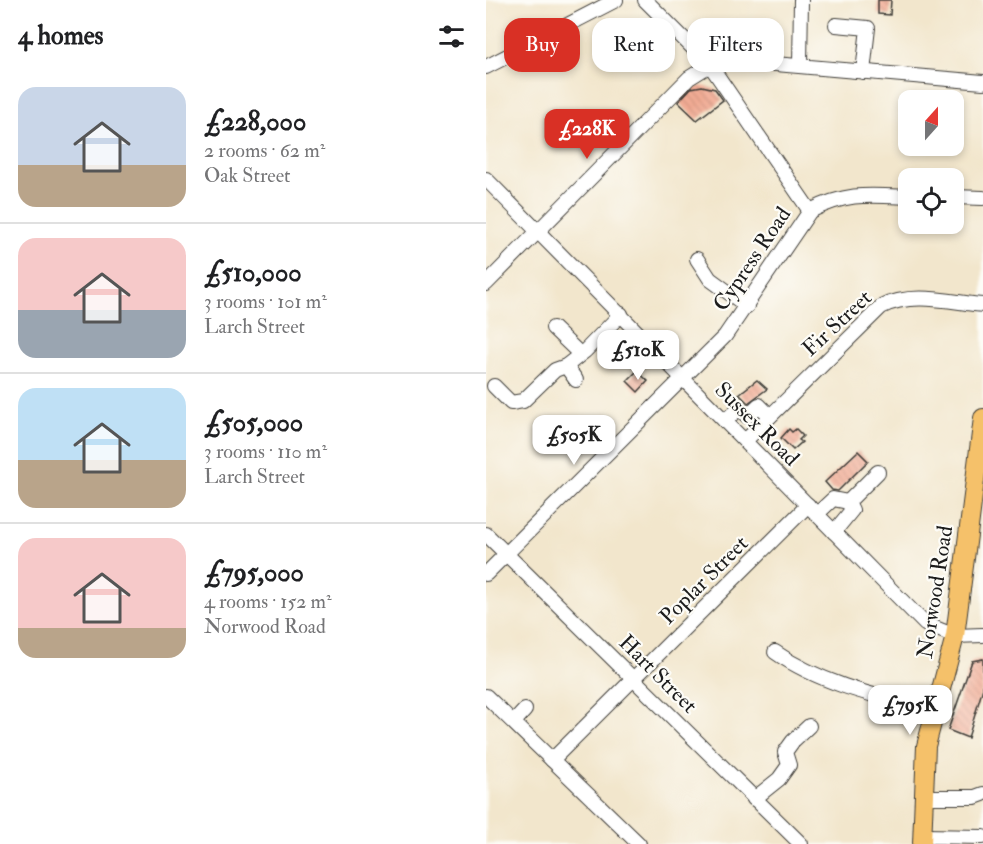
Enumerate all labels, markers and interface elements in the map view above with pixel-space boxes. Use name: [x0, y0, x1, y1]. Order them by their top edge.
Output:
chip: Buy: [504, 18, 580, 72]
chip: Rent: [592, 18, 675, 72]
chip: Filters: [687, 18, 784, 72]
text: 4 homes: [18, 20, 104, 52]
icon: filters: [435, 20, 468, 53]
north arrow: [898, 90, 964, 156]
map controls: [898, 90, 964, 234]
text: £228,000: [204, 106, 306, 138]
pin: £228K: [545, 109, 629, 160]
icon: home: [66, 111, 138, 183]
text: £228K: [558, 116, 616, 141]
text: 2 rooms · 62 m²: [204, 138, 325, 163]
text: Oak Street: [204, 163, 291, 188]
button: locate: [898, 168, 964, 234]
street label: Cypress Road: [707, 201, 798, 317]
text: £510,000: [204, 257, 302, 289]
icon: home: [66, 262, 138, 334]
street label: Fir Street: [796, 284, 878, 362]
text: 3 rooms · 101 m²: [204, 289, 327, 314]
text: Larch Street: [204, 314, 305, 339]
pin: £510K: [596, 330, 680, 381]
text: £510K: [611, 337, 665, 362]
street label: Sussex Road: [709, 376, 805, 472]
text: £505,000: [204, 407, 303, 439]
icon: home: [66, 412, 138, 484]
pin: £505K: [532, 415, 616, 466]
text: £505K: [546, 422, 602, 447]
text: 3 rooms · 110 m²: [204, 439, 327, 464]
text: Larch Street: [204, 464, 305, 489]
street label: Norwood Road: [911, 523, 959, 660]
street label: Poplar Street: [654, 530, 755, 631]
text: £795,000: [204, 557, 304, 589]
icon: home: [66, 562, 138, 634]
text: 4 rooms · 152 m²: [204, 589, 332, 614]
text: Norwood Road: [204, 614, 326, 639]
street label: Hart Street: [613, 629, 703, 719]
pin: £795K: [868, 685, 952, 736]
text: £795K: [882, 692, 938, 717]

